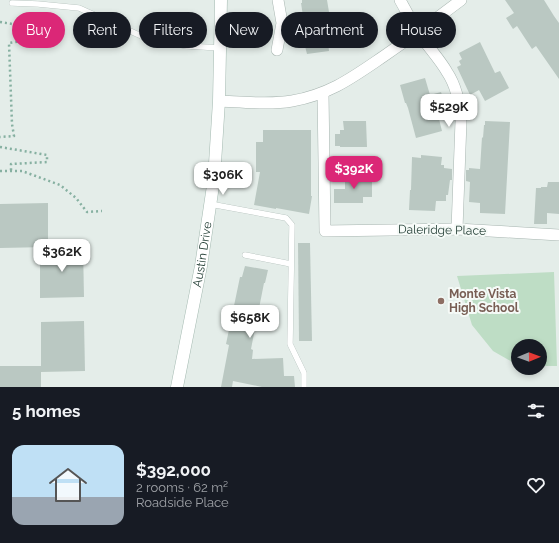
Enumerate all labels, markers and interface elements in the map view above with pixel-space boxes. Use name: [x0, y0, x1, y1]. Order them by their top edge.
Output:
chip: Buy: [12, 12, 65, 48]
chip: Rent: [73, 12, 131, 48]
chip: Filters: [139, 12, 207, 48]
chip: New: [215, 12, 273, 48]
chip: Apartment: [281, 12, 378, 48]
chip: House: [386, 12, 456, 48]
pin: $529K: [421, 94, 477, 128]
text: $529K: [429, 99, 469, 114]
pin: $392K: [326, 156, 382, 190]
text: $392K: [334, 161, 374, 176]
pin: $306K: [195, 162, 251, 196]
text: $306K: [203, 167, 243, 182]
street label: Austin Drive: [190, 221, 215, 288]
street label: Daleridge Place: [398, 222, 486, 238]
pin: $362K: [34, 239, 90, 273]
text: $362K: [42, 244, 82, 259]
place label: Monte Vista High School: [449, 287, 519, 315]
marker: Monte Vista High School: [436, 296, 446, 306]
pin: $658K: [222, 305, 278, 339]
text: $658K: [230, 310, 270, 325]
north arrow: [511, 339, 547, 375]
map controls: [511, 339, 547, 375]
icon: filters: [525, 400, 547, 422]
text: 5 homes: [12, 401, 80, 421]
text: $392,000: [136, 460, 211, 480]
icon: home: [44, 461, 92, 509]
icon: heart: [525, 474, 547, 496]
text: 2 rooms · 62 m²: [136, 480, 228, 495]
text: Roadside Place: [136, 495, 229, 510]

